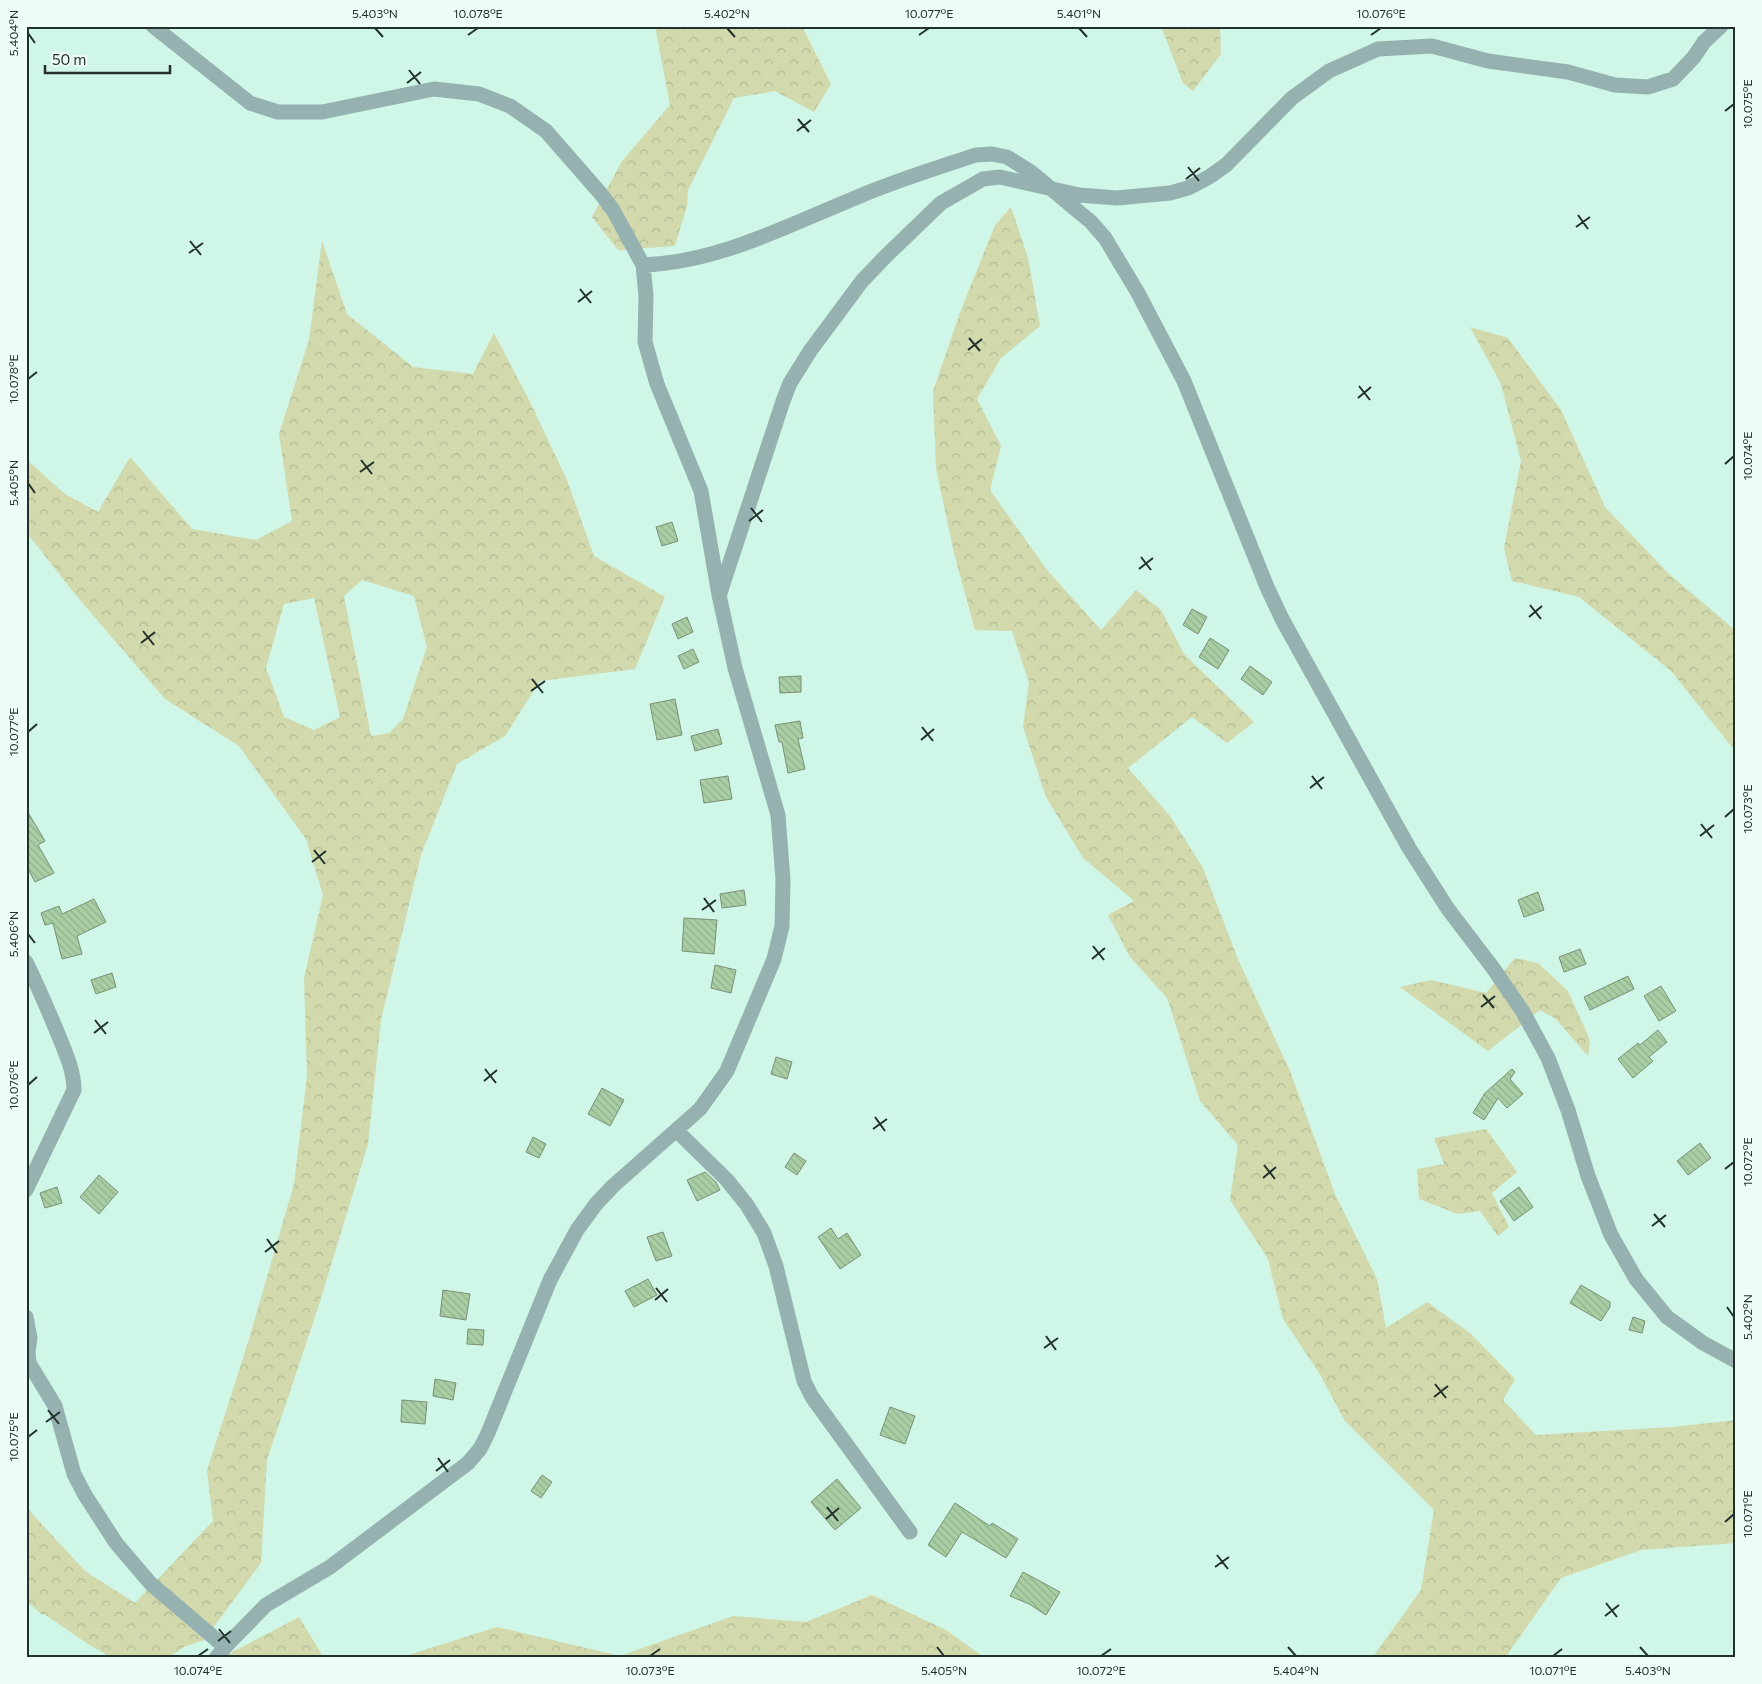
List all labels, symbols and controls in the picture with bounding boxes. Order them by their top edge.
text: 5.403°N [352,6,398,20]
text: 10.078°E [453,6,503,20]
text: 5.402°N [704,6,750,20]
text: 10.077°E [905,6,953,20]
text: 5.401°N [1057,6,1101,20]
text: 10.076°E [1356,6,1406,20]
text: 5.404°N [6,10,20,56]
scale bar [45,42,170,74]
text: 50 m [52,50,86,68]
text: 10.075°E [1740,79,1754,129]
text: 10.078°E [6,354,20,404]
text: 10.074°E [1740,432,1754,480]
text: 5.405°N [6,460,20,506]
text: 10.077°E [6,708,20,756]
text: 10.073°E [1740,784,1754,834]
text: 5.406°N [6,911,20,957]
text: 10.076°E [6,1060,20,1110]
text: 10.072°E [1740,1137,1754,1187]
text: 5.402°N [1740,1294,1754,1340]
text: 10.075°E [6,1412,20,1462]
text: 10.071°E [1740,1490,1754,1538]
text: 10.074°E [174,1663,222,1677]
text: 10.073°E [625,1663,675,1677]
text: 5.405°N [921,1663,967,1677]
text: 10.072°E [1076,1663,1126,1677]
text: 5.404°N [1273,1663,1319,1677]
text: 10.071°E [1529,1663,1577,1677]
text: 5.403°N [1625,1663,1671,1677]

